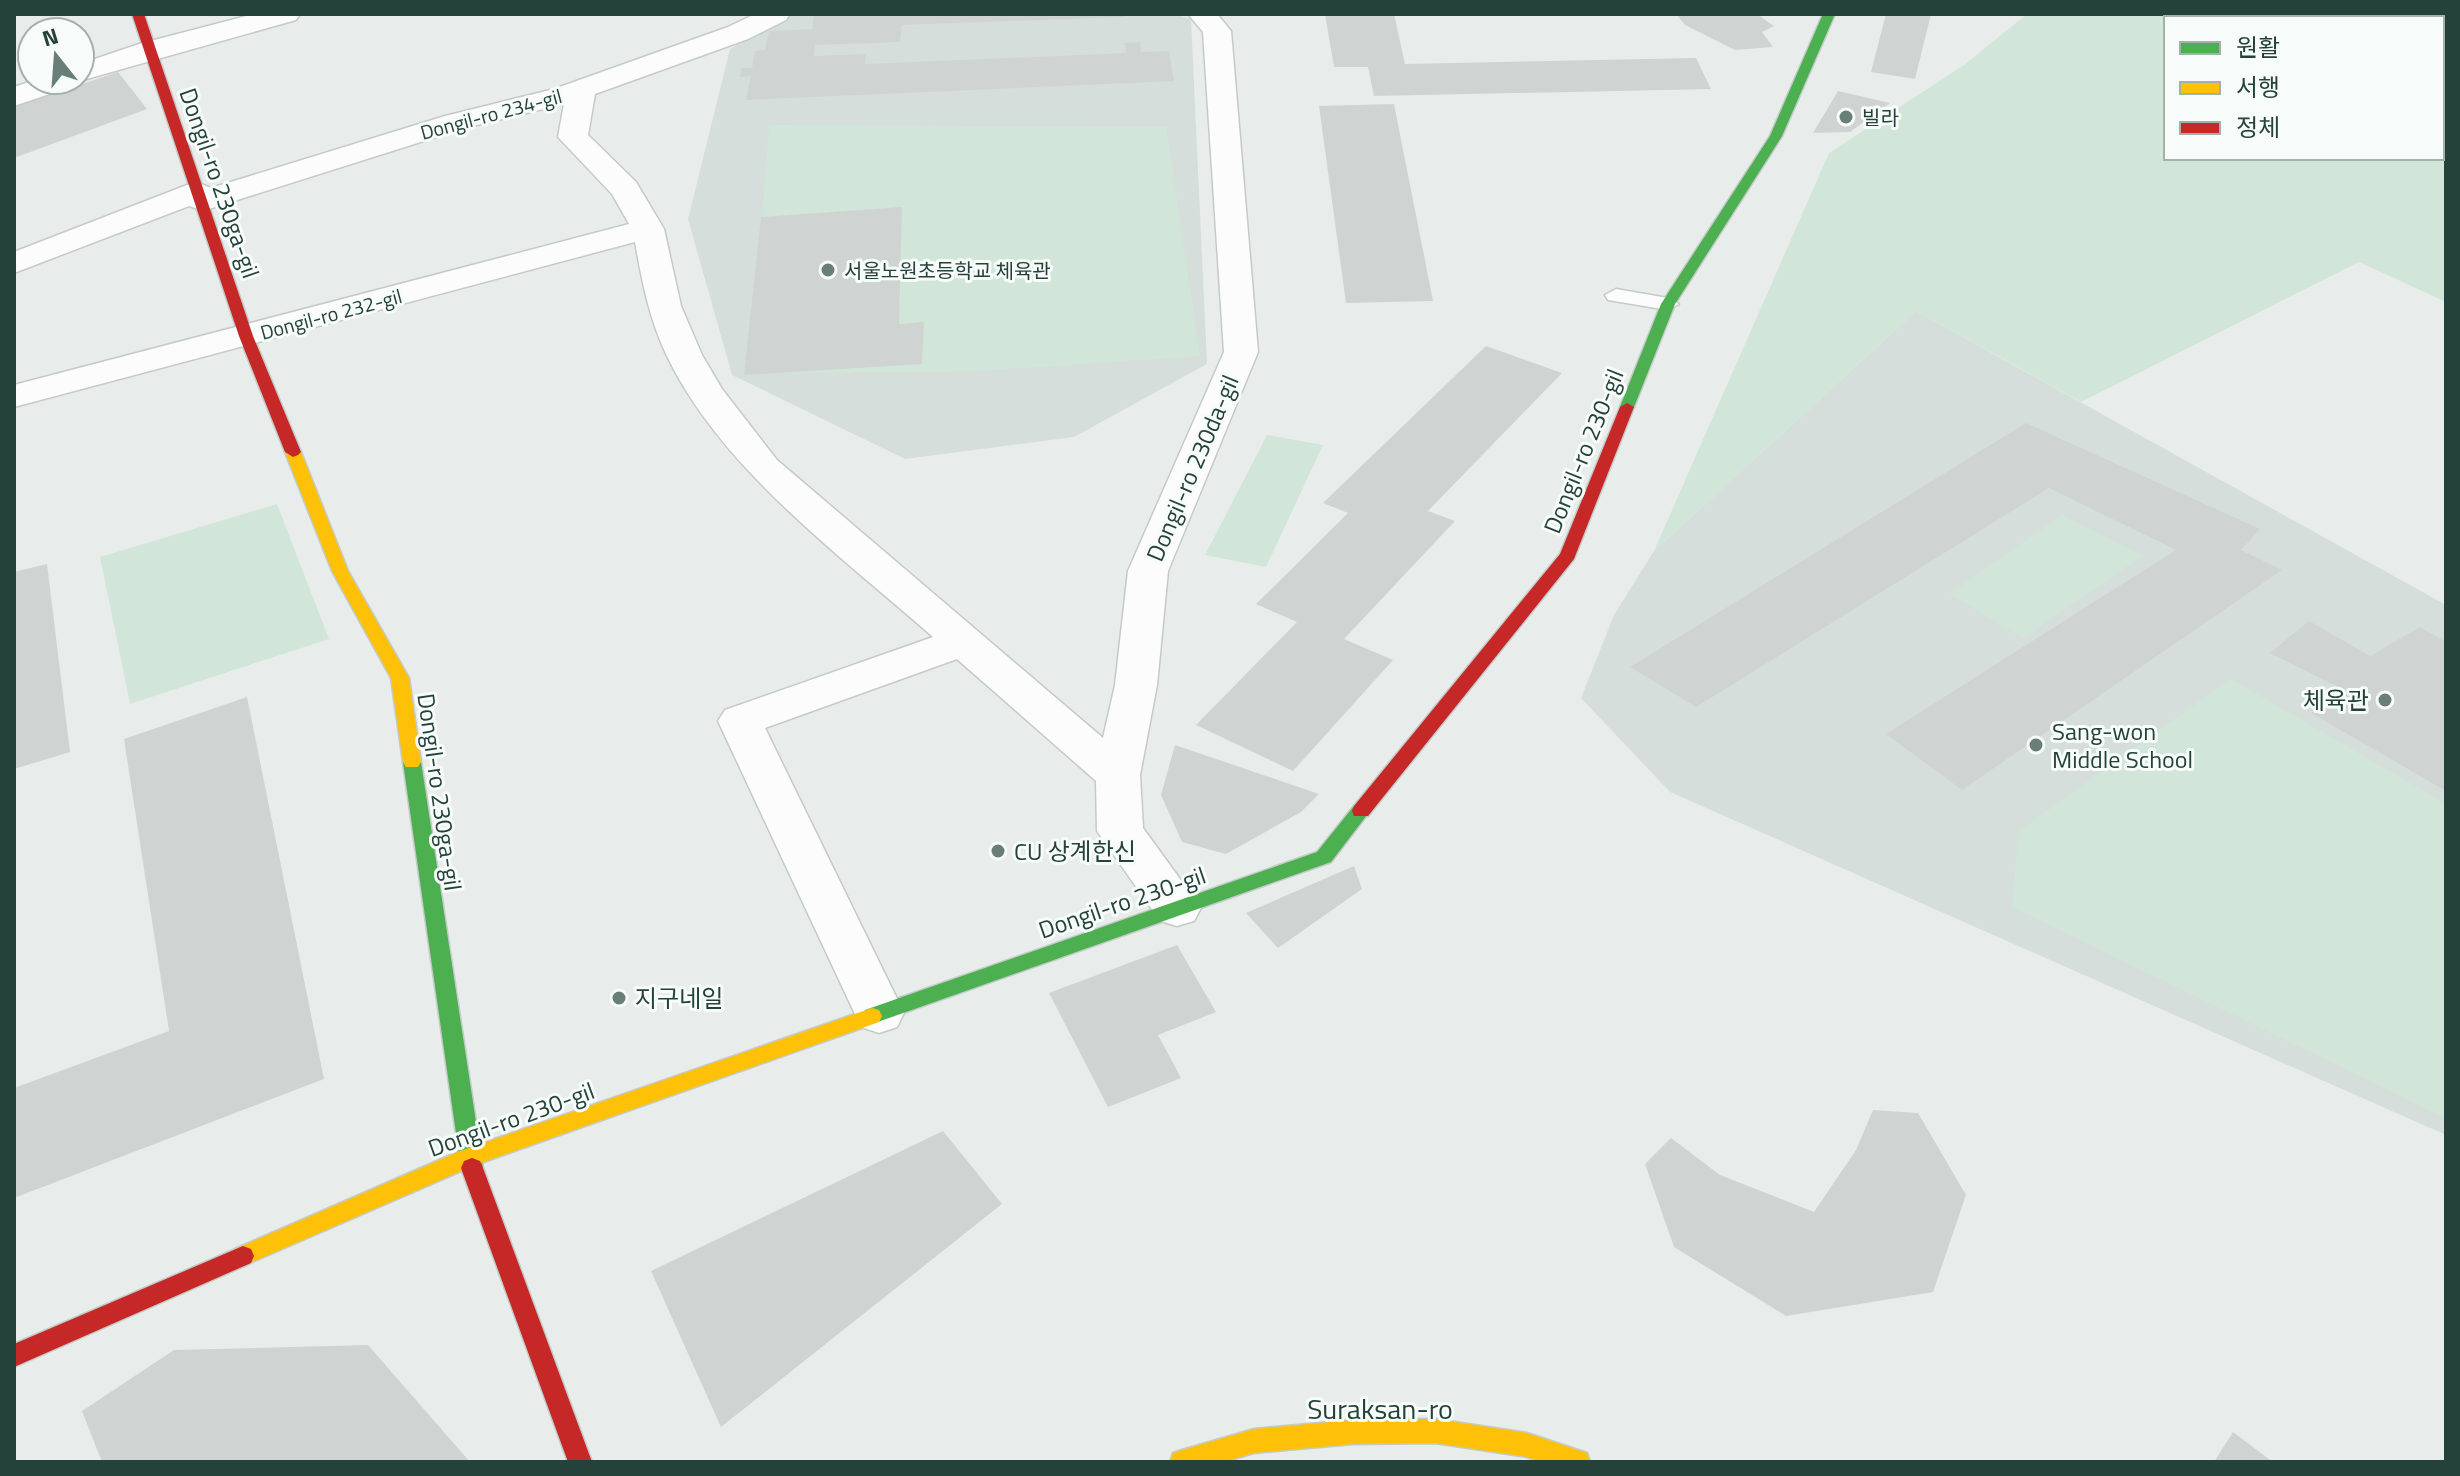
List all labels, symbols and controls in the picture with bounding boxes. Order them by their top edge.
north arrow [16,16,96,96]
legend [2164,16,2444,160]
text: N [38,18,62,55]
text: 원활 [2236,29,2280,65]
text: 서행 [2236,69,2280,105]
street label: Dongil-ro 234-gil [417,80,565,148]
street label: Dongil-ro 230ga-gil [171,83,269,283]
place label: 빌라 [1862,102,1899,133]
marker: 빌라 [1837,108,1855,126]
text: 정체 [2236,109,2280,145]
place label: 서울노원초등학교 체육관 [844,255,1051,286]
marker: 서울노원초등학교 체육관 [819,261,837,279]
street label: Dongil-ro 232-gil [257,280,405,348]
street label: Dongil-ro 230-gil [1534,363,1632,539]
street label: Dongil-ro 230da-gil [1136,369,1248,567]
place label: 체육관 [2303,682,2369,718]
street label: Dongil-ro 230ga-gil [408,691,472,893]
marker: 체육관 [2376,691,2394,709]
place label: Sang-won Middle School [2052,713,2193,777]
marker: Sang-won Middle School [2027,736,2045,754]
place label: CU 상계한신 [1014,833,1136,869]
marker: CU 상계한신 [989,842,1007,860]
street label: Dongil-ro 230-gil [1034,857,1210,947]
place label: 지구네일 [635,980,723,1016]
marker: 지구네일 [610,989,628,1007]
street label: Dongil-ro 230-gil [423,1072,599,1166]
street label: Suraksan-ro [1307,1387,1453,1430]

